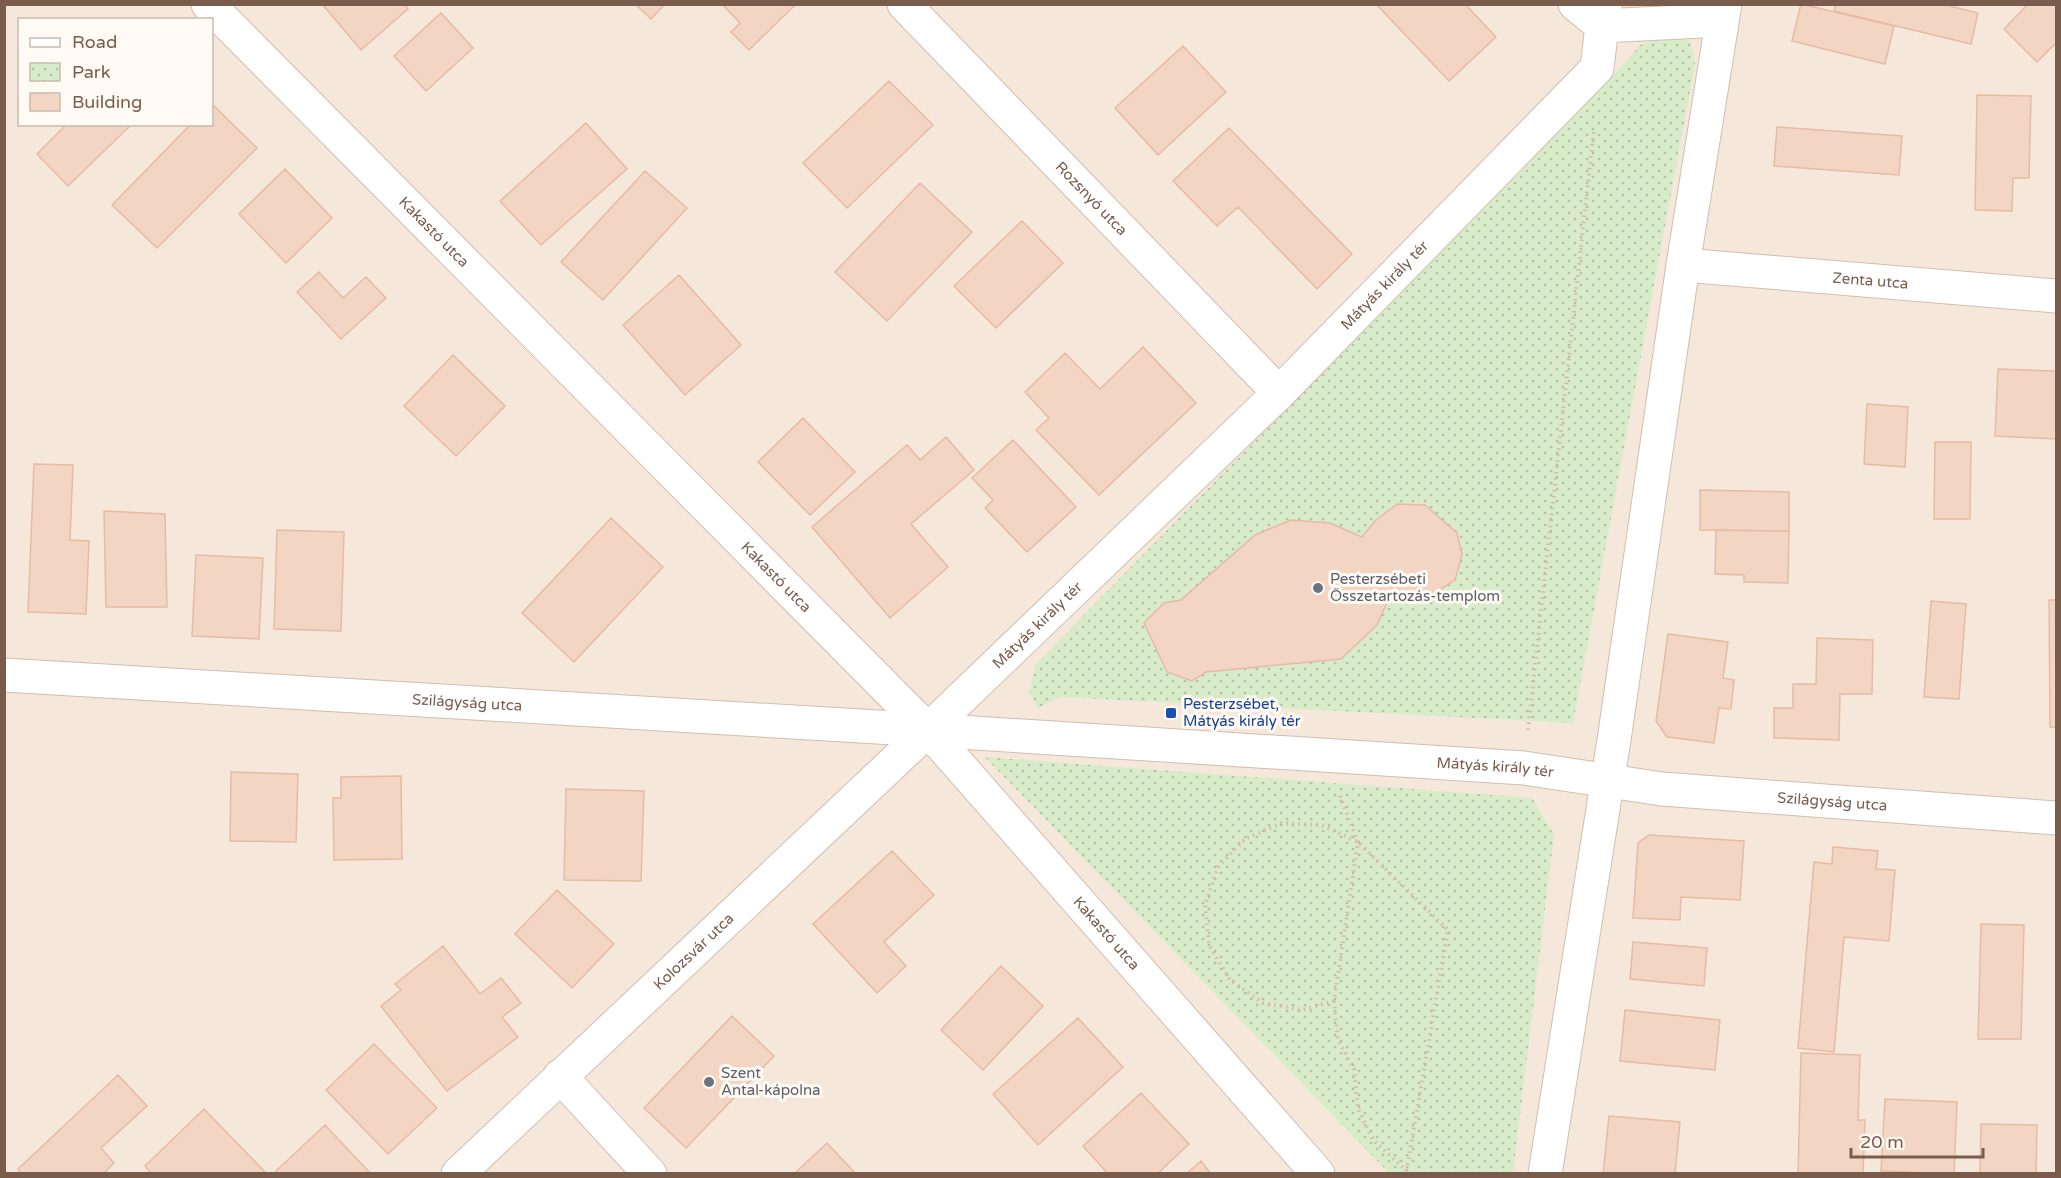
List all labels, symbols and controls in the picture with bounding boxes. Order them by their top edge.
legend [18,18,213,126]
text: Road [72,31,117,53]
text: Park [72,61,111,83]
text: Building [72,91,142,113]
street label: Rozsnyó utca [1052,158,1131,239]
street label: Kakastó utca [395,193,473,271]
street label: Mátyás király tér [1337,237,1432,334]
street label: Zenta utca [1832,268,1909,293]
street label: Kakastó utca [737,538,815,616]
place label: Pesterzsébeti Összetartozás-templom [1330,570,1500,605]
street label: Mátyás király tér [989,578,1086,672]
marker: Pesterzsébeti Összetartozás-templom [1311,581,1325,595]
street label: Szilágyság utca [412,690,523,715]
place label: Pesterzsébet, Mátyás király tér [1183,695,1301,730]
marker: Pesterzsébet, Mátyás király tér [1164,706,1178,720]
street label: Mátyás király tér [1436,753,1555,781]
street label: Szilágyság utca [1776,788,1888,815]
street label: Kakastó utca [1069,893,1144,974]
street label: Kolozsvár utca [650,909,737,994]
place label: Szent Antal-kápolna [721,1064,821,1099]
marker: Szent Antal-kápolna [702,1075,716,1089]
scale bar [1851,1121,1983,1159]
text: 20 m [1860,1131,1904,1153]

